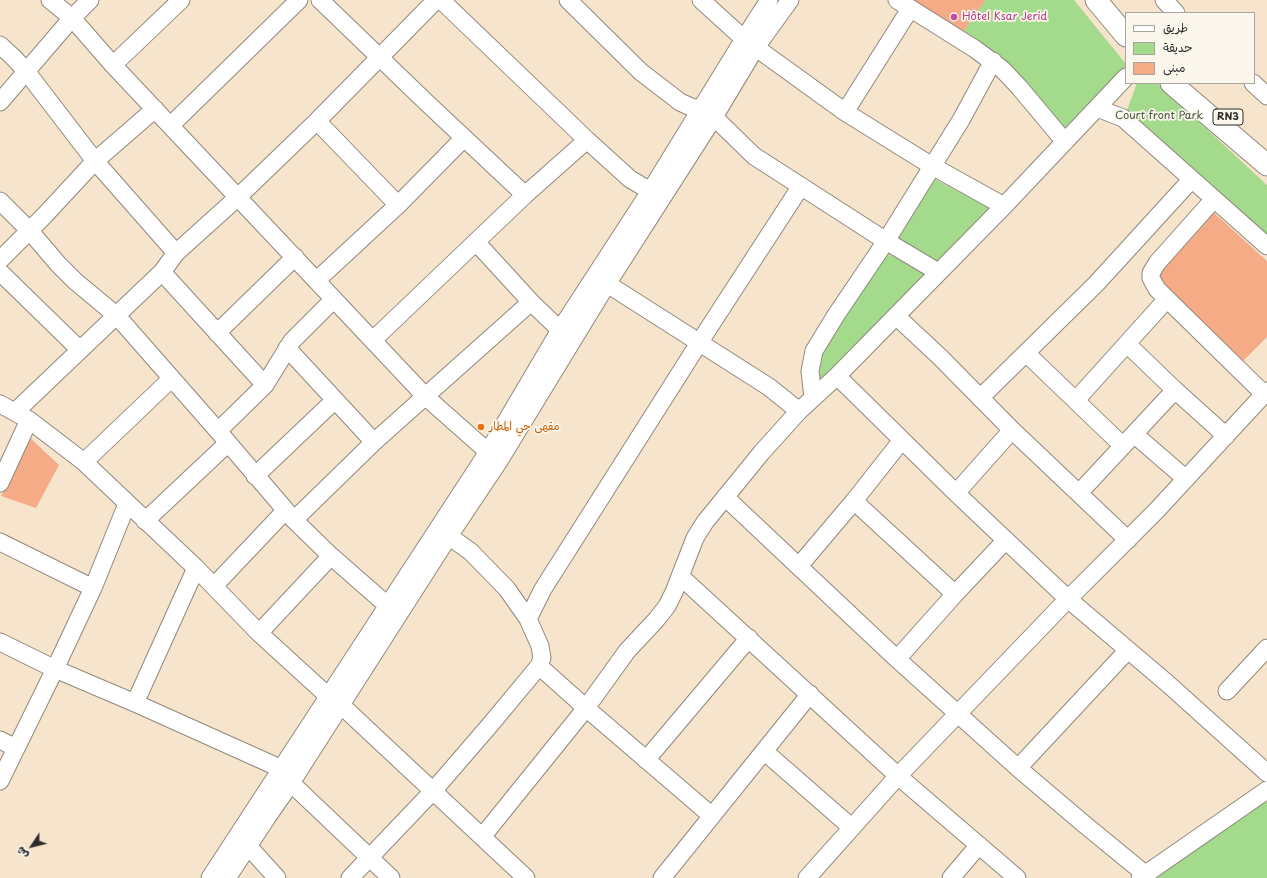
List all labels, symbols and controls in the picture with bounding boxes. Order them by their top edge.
place label: Hôtel Ksar Jerid [962,10,1047,24]
marker: Hôtel Ksar Jerid [949,12,959,22]
legend [1125,12,1255,84]
text: طريق [1163,18,1188,36]
text: حديقة [1163,38,1192,56]
text: مبنى [1163,58,1186,76]
park label: Court front Park [1115,109,1203,123]
road number: RN3 [1213,109,1243,125]
place label: مقهى حي المطار [489,420,560,434]
marker: مقهى حي المطار [476,422,486,432]
north arrow [12,826,52,866]
text: ش [11,843,32,863]

